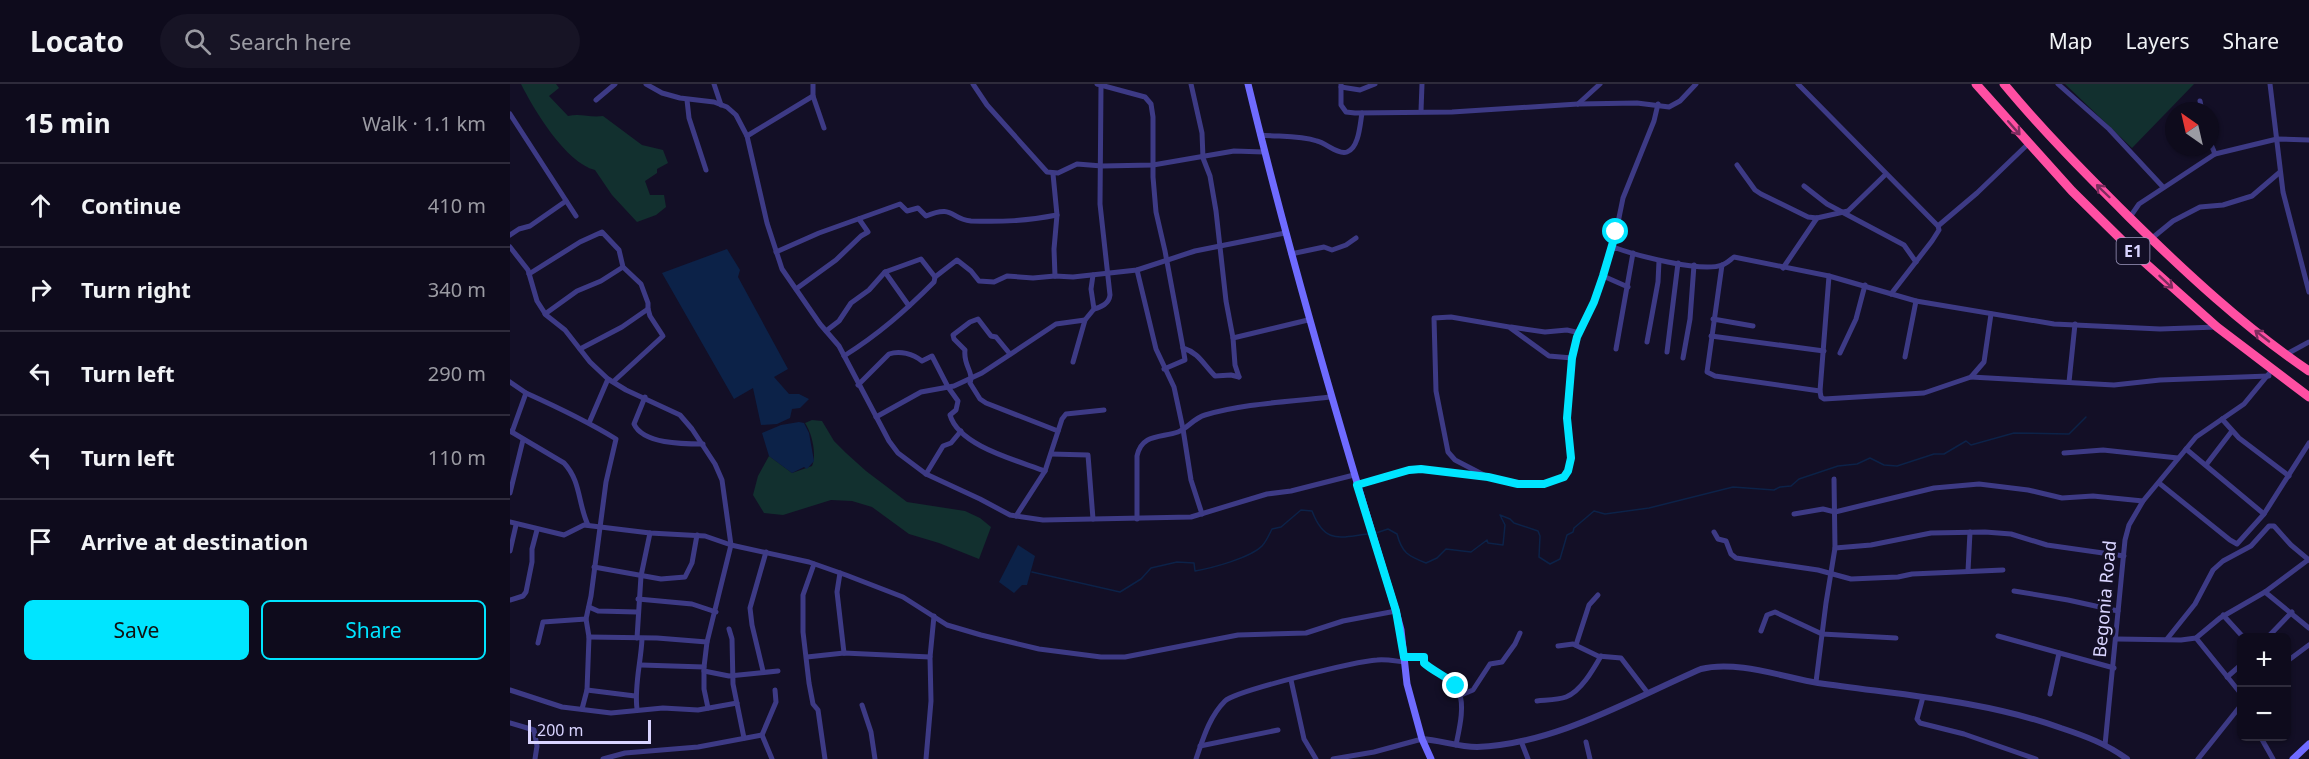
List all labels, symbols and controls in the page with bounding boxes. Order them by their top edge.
search box [160,14,580,68]
text: Locato [30,22,124,60]
icon: search [181,25,214,58]
text: Search here [229,26,351,56]
text: Map [2049,27,2093,55]
text: Layers [2126,27,2190,55]
text: Share [2223,27,2279,55]
north arrow [2165,102,2219,156]
text: 15 min [24,105,111,141]
text: Walk · 1.1 km [362,110,486,137]
one-way arrow [2007,120,2021,135]
one-way arrow [2095,183,2110,198]
icon: ahead [24,189,57,222]
text: Continue [81,190,181,220]
text: 410 m [428,192,486,219]
route start [1602,218,1628,244]
road number: E1 [2116,238,2150,264]
icon: right [24,273,57,306]
text: Turn right [81,274,191,304]
one-way arrow [2158,275,2173,289]
text: 340 m [428,276,486,303]
one-way arrow [2254,330,2270,343]
icon: left [24,357,57,390]
text: Turn left [81,358,175,388]
text: 290 m [428,360,486,387]
icon: left [24,441,57,474]
text: Turn left [81,442,175,472]
text: 110 m [428,444,486,471]
icon: arrive [24,525,57,558]
text: Arrive at destination [81,526,308,556]
street label: Begonia Road [2087,539,2121,659]
button: Save [24,600,249,660]
button: Share [261,600,486,660]
map controls [2237,633,2291,741]
button: + [2237,633,2291,687]
route end [1442,672,1468,698]
button: − [2237,687,2291,741]
scale bar [528,717,651,744]
text: 200 m [537,719,584,741]

